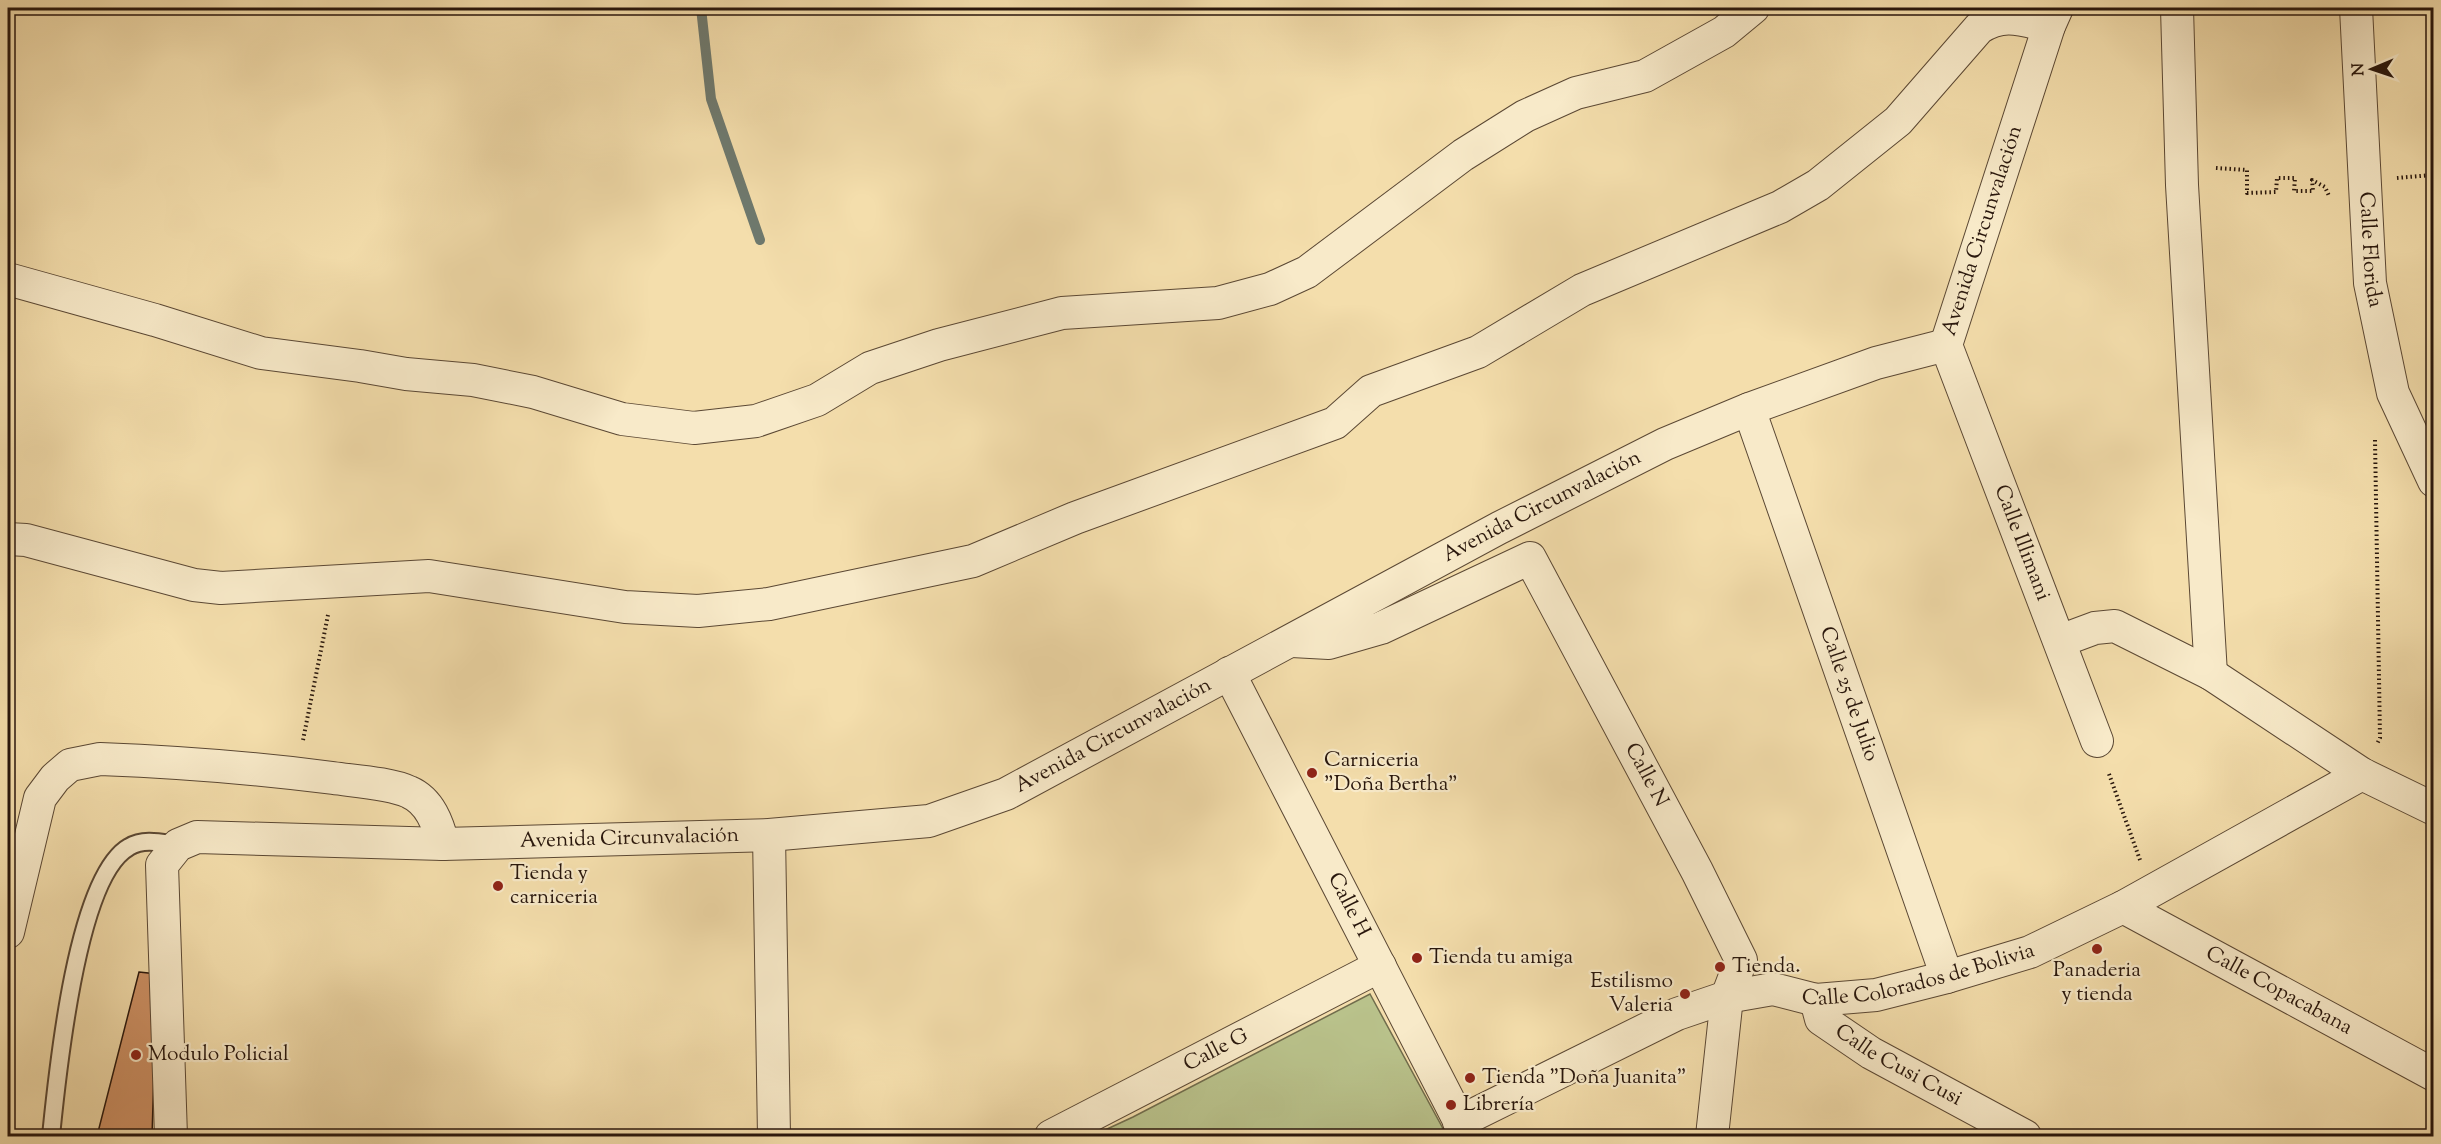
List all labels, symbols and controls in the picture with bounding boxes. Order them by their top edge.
north arrow [2342,39,2402,99]
text: N [2348,62,2371,76]
street label: Avenida Circunvalación [1935,122,2031,340]
street label: Calle Florida [2350,191,2390,311]
street label: Avenida Circunvalación [1438,443,1646,571]
street label: Calle Illimani [1986,481,2057,606]
street label: Calle 25 de Julio [1811,623,1886,766]
street label: Avenida Circunvalación [1010,671,1217,801]
street label: Calle N [1616,738,1675,813]
place label: Carniceria "Doña Bertha" [1324,746,1458,800]
marker: Carniceria "Doña Bertha" [1305,766,1319,780]
street label: Avenida Circunvalación [519,821,740,857]
place label: Tienda y carniceria [510,859,598,913]
street label: Calle H [1319,868,1378,943]
marker: Tienda y carniceria [491,879,505,893]
street label: Calle Colorados de Bolivia [1798,936,2039,1015]
street label: Calle Copacabana [2200,939,2358,1043]
marker: Panaderia y tienda [2090,942,2104,956]
place label: Tienda tu amiga [1429,943,1574,973]
marker: Tienda tu amiga [1410,951,1424,965]
place label: Tienda. [1732,952,1800,982]
place label: Panaderia y tienda [2053,956,2141,1010]
marker: Tienda. [1713,960,1727,974]
place label: Estilismo Valeria [1590,967,1673,1021]
marker: Estilismo Valeria [1678,987,1692,1001]
street label: Calle Cusi Cusi [1828,1017,1967,1114]
street label: Calle G [1179,1021,1254,1080]
place label: Modulo Policial [148,1040,289,1070]
marker: Modulo Policial [129,1048,143,1062]
place label: Tienda "Doña Juanita" [1482,1063,1686,1093]
marker: Tienda "Doña Juanita" [1463,1071,1477,1085]
place label: Librería [1463,1090,1534,1120]
marker: Librería [1444,1098,1458,1112]

